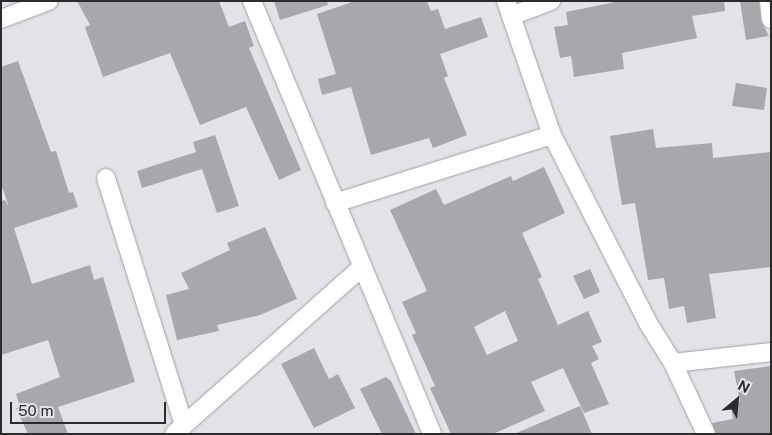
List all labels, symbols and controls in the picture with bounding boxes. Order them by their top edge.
north arrow [712,375,762,425]
text: N [735,377,753,396]
scale bar [12,392,169,424]
text: 50 m [18,402,53,419]

